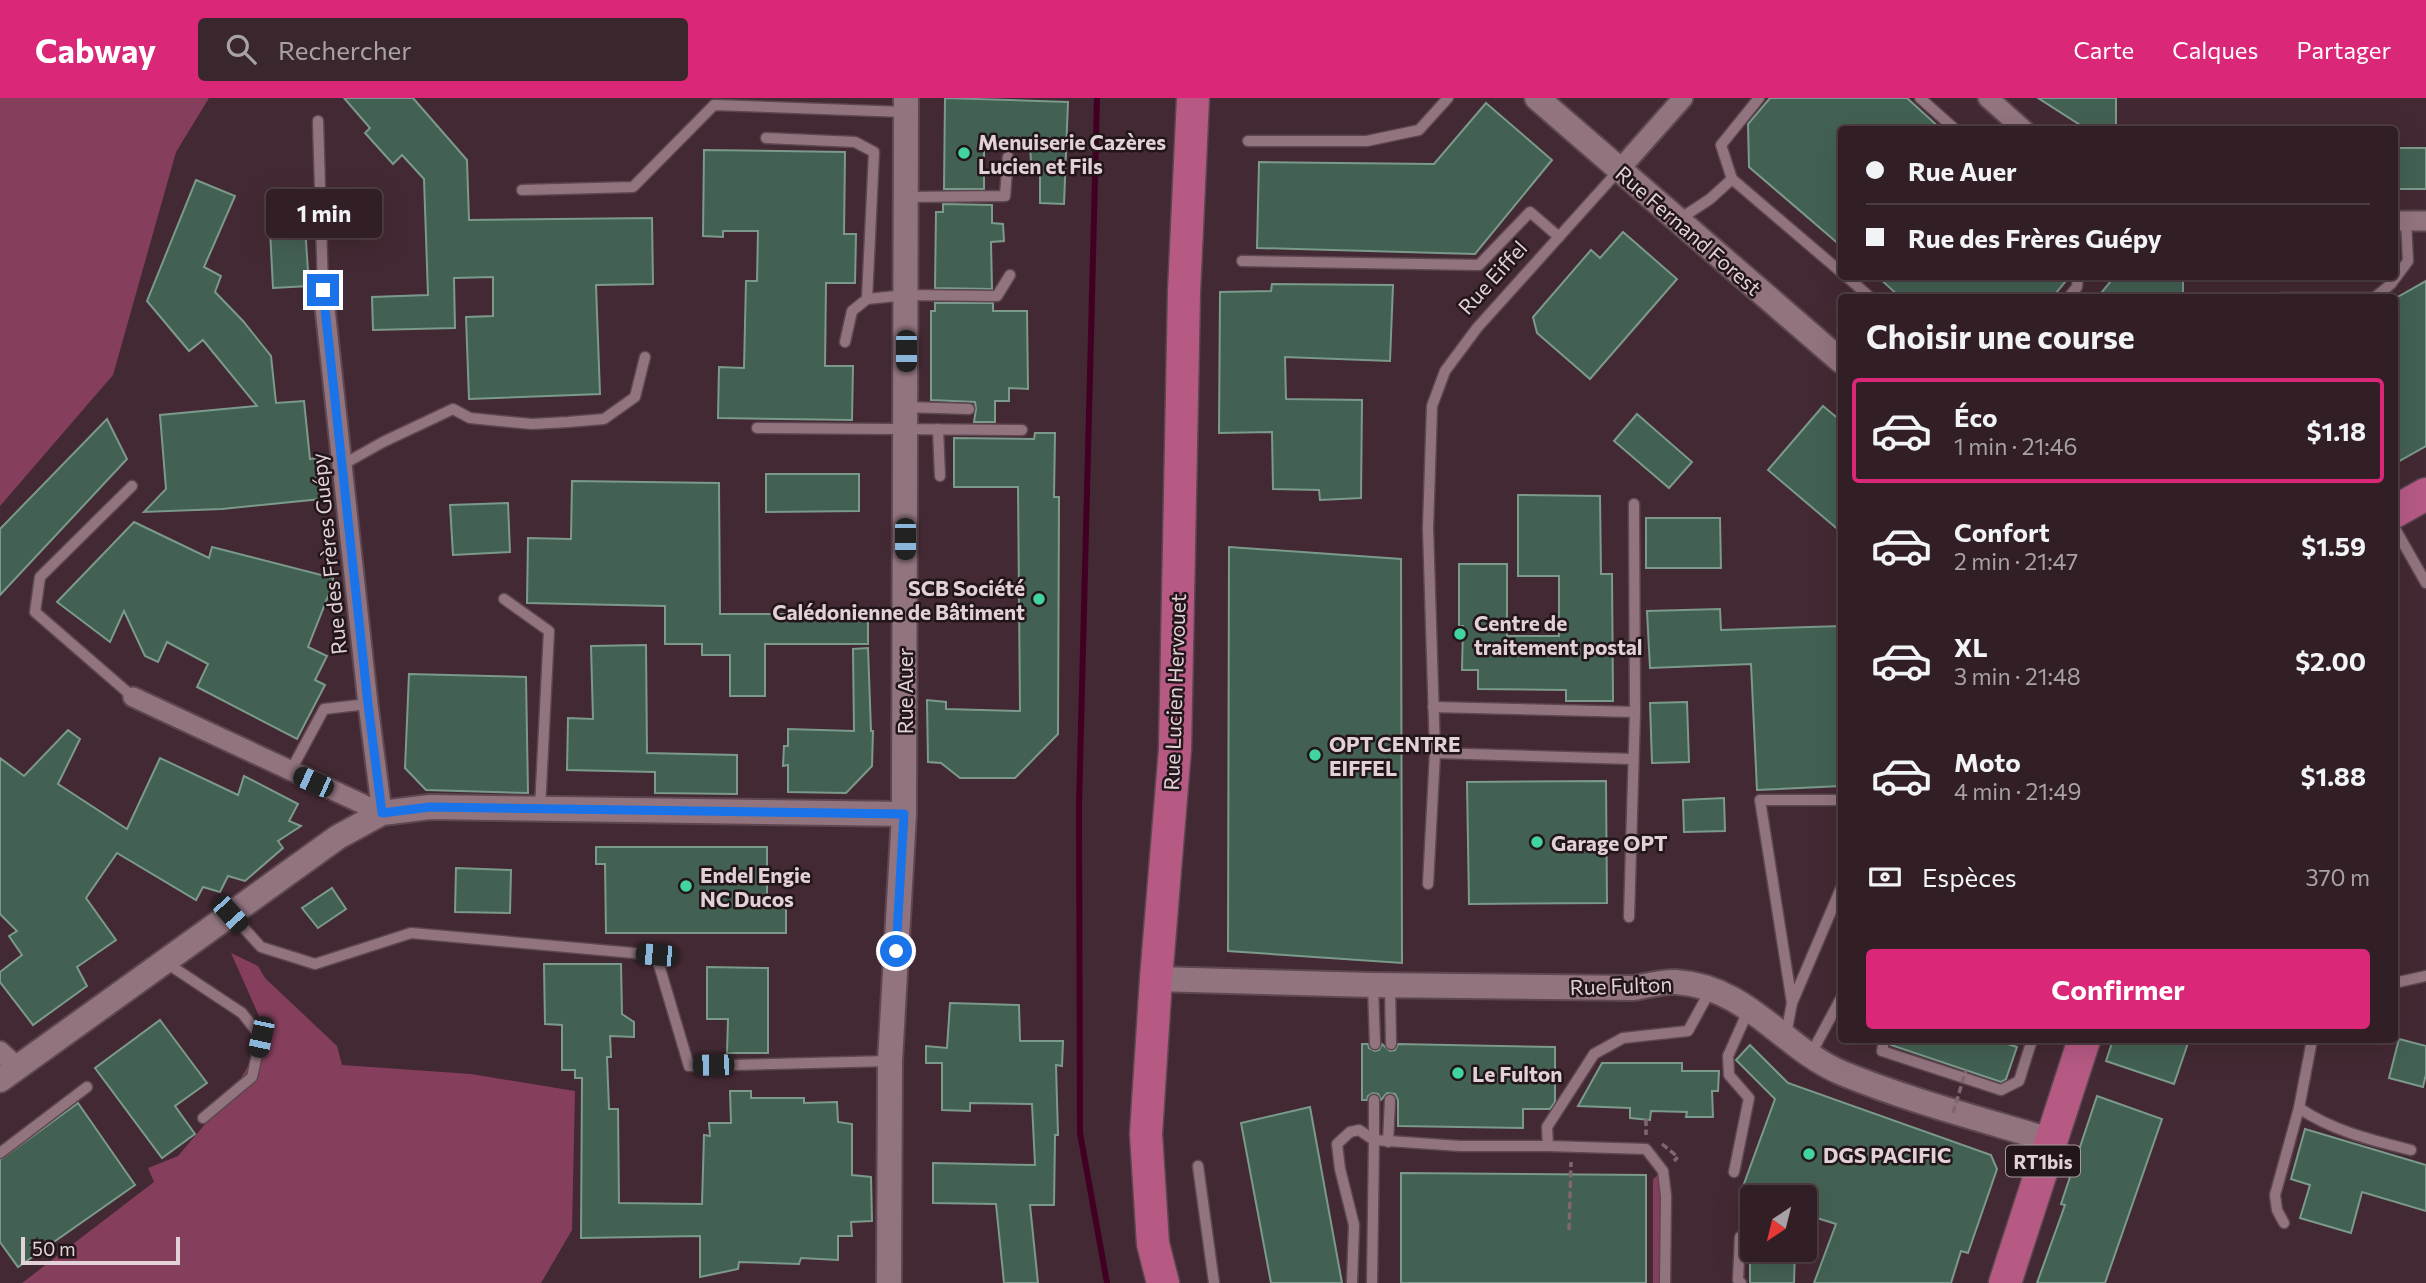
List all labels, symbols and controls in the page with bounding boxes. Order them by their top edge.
search box [198,18,688,81]
text: Cabway [35,29,156,70]
icon: search [222,30,260,68]
text: Rechercher [278,34,412,65]
text: Carte [2073,35,2134,64]
text: Calques [2172,35,2258,64]
text: Partager [2296,35,2391,64]
place label: Menuiserie Cazères Lucien et Fils [978,129,1166,178]
marker: Menuiserie Cazères Lucien et Fils [956,145,972,161]
text: Rue Auer [1908,155,2017,186]
street label: Rue Fernand Forest [1611,160,1767,300]
callout: 1 min [265,188,381,238]
text: 1 min [297,199,351,227]
text: Rue des Frères Guépy [1908,222,2162,253]
street label: Rue Eiffel [1452,235,1532,319]
route end [307,274,339,306]
text: Choisir une course [1866,316,2135,356]
car [896,330,917,372]
icon: car [1870,399,1933,462]
text: Éco [1954,401,1998,432]
text: $1.18 [2306,415,2366,446]
text: 1 min · 21:46 [1954,432,2077,460]
street label: Rue des Frères Guépy [305,452,351,656]
icon: car [1870,514,1933,577]
text: Confort [1954,516,2050,547]
car [895,518,916,560]
text: $1.59 [2301,530,2366,561]
text: 2 min · 21:47 [1954,547,2078,575]
place label: SCB Société Calédonienne de Bâtiment [772,575,1025,624]
marker: SCB Société Calédonienne de Bâtiment [1031,591,1047,607]
street label: Rue Lucien Hervouet [1158,593,1190,791]
place label: Centre de traitement postal [1474,610,1643,659]
marker: Centre de traitement postal [1452,626,1468,642]
icon: car [1870,629,1933,692]
text: XL [1954,631,1988,662]
text: $2.00 [2295,645,2366,676]
street label: Rue Auer [892,648,917,734]
text: 3 min · 21:48 [1954,662,2081,690]
place label: OPT CENTRE EIFFEL [1329,731,1461,780]
icon: car [1870,744,1933,807]
text: Moto [1954,746,2021,777]
marker: OPT CENTRE EIFFEL [1307,747,1323,763]
text: $1.88 [2301,760,2366,791]
car [290,764,337,800]
text: 4 min · 21:49 [1954,777,2081,805]
place label: Garage OPT [1551,830,1668,855]
marker: Garage OPT [1529,834,1545,850]
icon: cash [1866,858,1904,896]
text: Espèces [1922,861,2017,892]
place label: Endel Engie NC Ducos [700,862,811,911]
text: 370 m [2305,863,2370,891]
marker: Endel Engie NC Ducos [678,878,694,894]
car [209,891,252,937]
route start [880,935,912,967]
car [635,943,678,967]
button: Confirmer [1866,949,2370,1029]
street label: Rue Fulton [1569,971,1673,999]
car [247,1014,276,1060]
car [692,1054,735,1076]
place label: Le Fulton [1472,1061,1562,1086]
marker: Le Fulton [1450,1065,1466,1081]
place label: DGS PACIFIC [1823,1142,1951,1167]
marker: DGS PACIFIC [1801,1146,1817,1162]
road number: RT1bis [2006,1146,2080,1176]
north arrow [1740,1185,1816,1262]
map controls [1740,1185,1817,1262]
scale bar [21,1234,180,1266]
text: 50 m [32,1237,76,1260]

